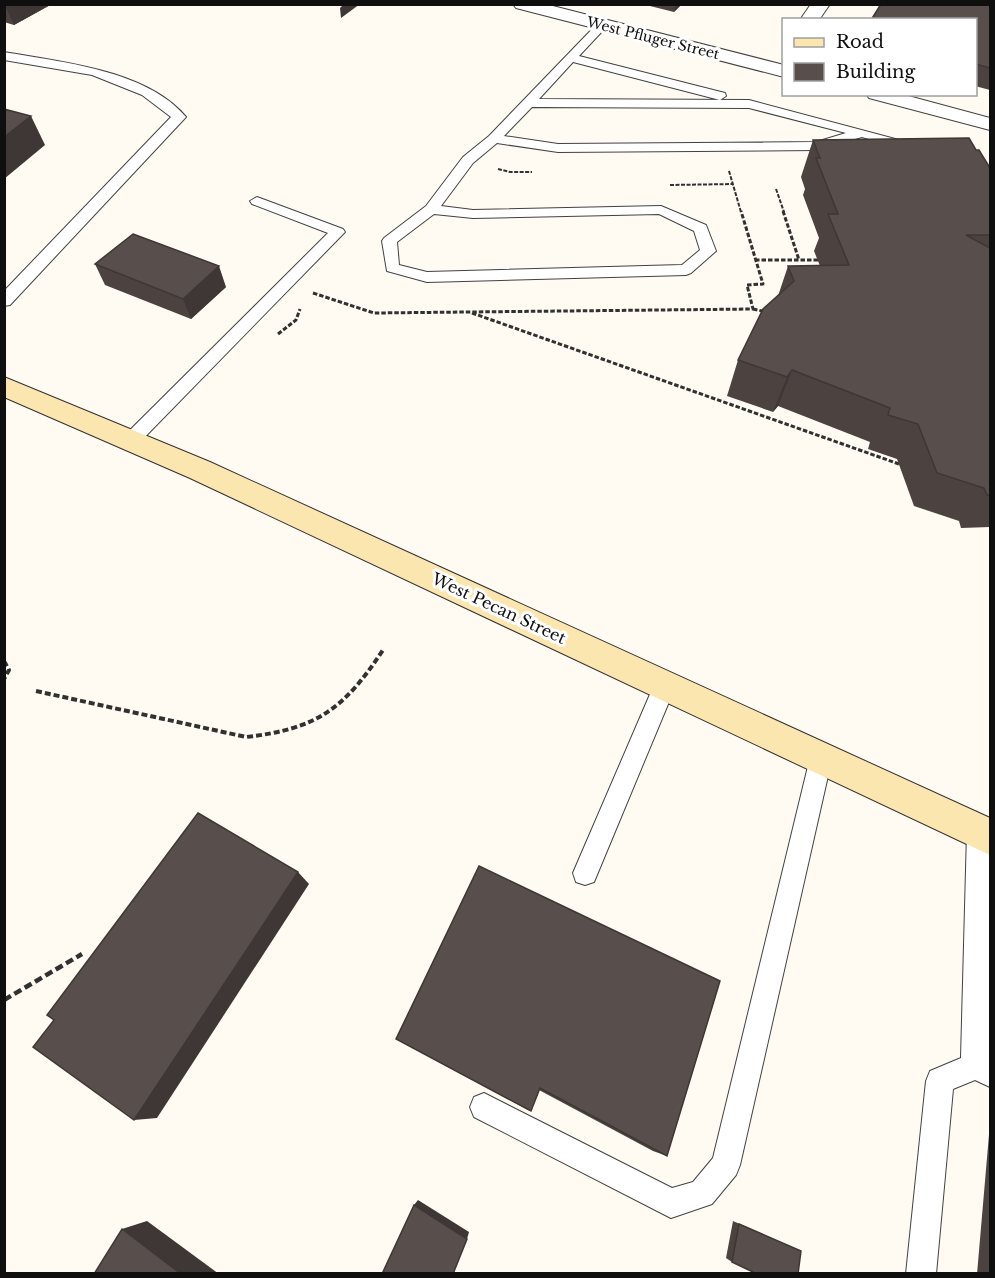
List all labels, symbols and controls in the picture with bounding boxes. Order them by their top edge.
street label: West Pfluger Street [584,13,722,63]
legend [782,18,977,96]
text: Road [836,31,884,53]
text: Building [836,61,915,83]
street label: West Pecan Street [428,568,569,648]

